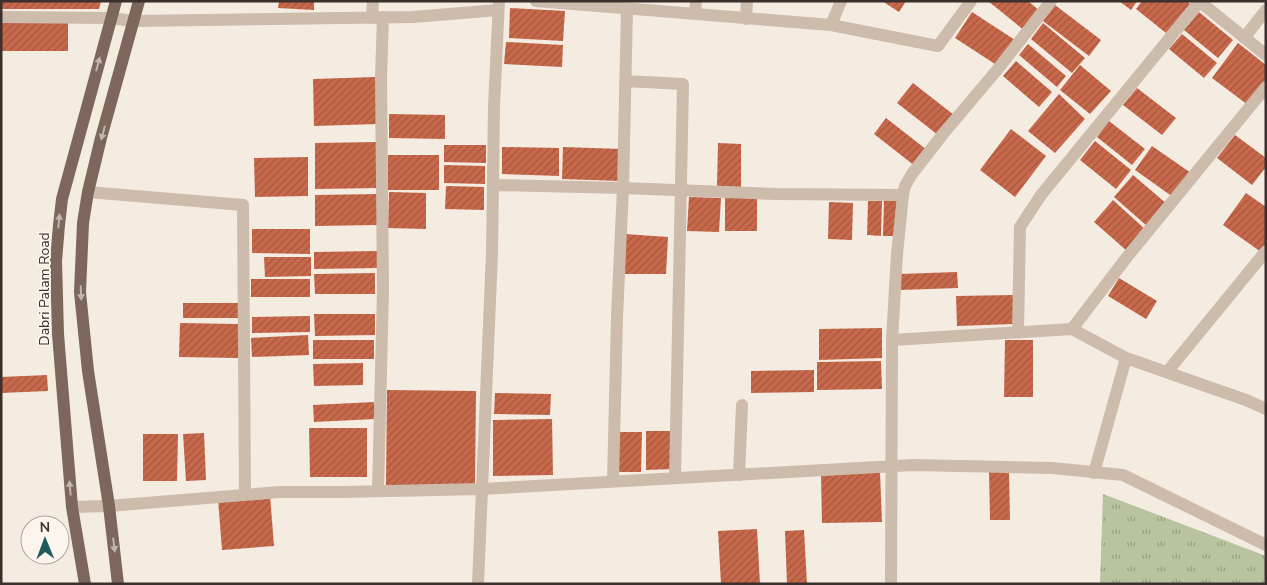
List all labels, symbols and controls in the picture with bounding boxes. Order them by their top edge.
one-way arrow [94,56,102,71]
one-way arrow [98,125,106,140]
one-way arrow [55,213,63,229]
street label: Dabri Palam Road [35,232,54,346]
one-way arrow [77,285,85,301]
one-way arrow [66,480,74,496]
north arrow [20,515,70,565]
text: N [39,518,50,537]
one-way arrow [110,537,118,553]

